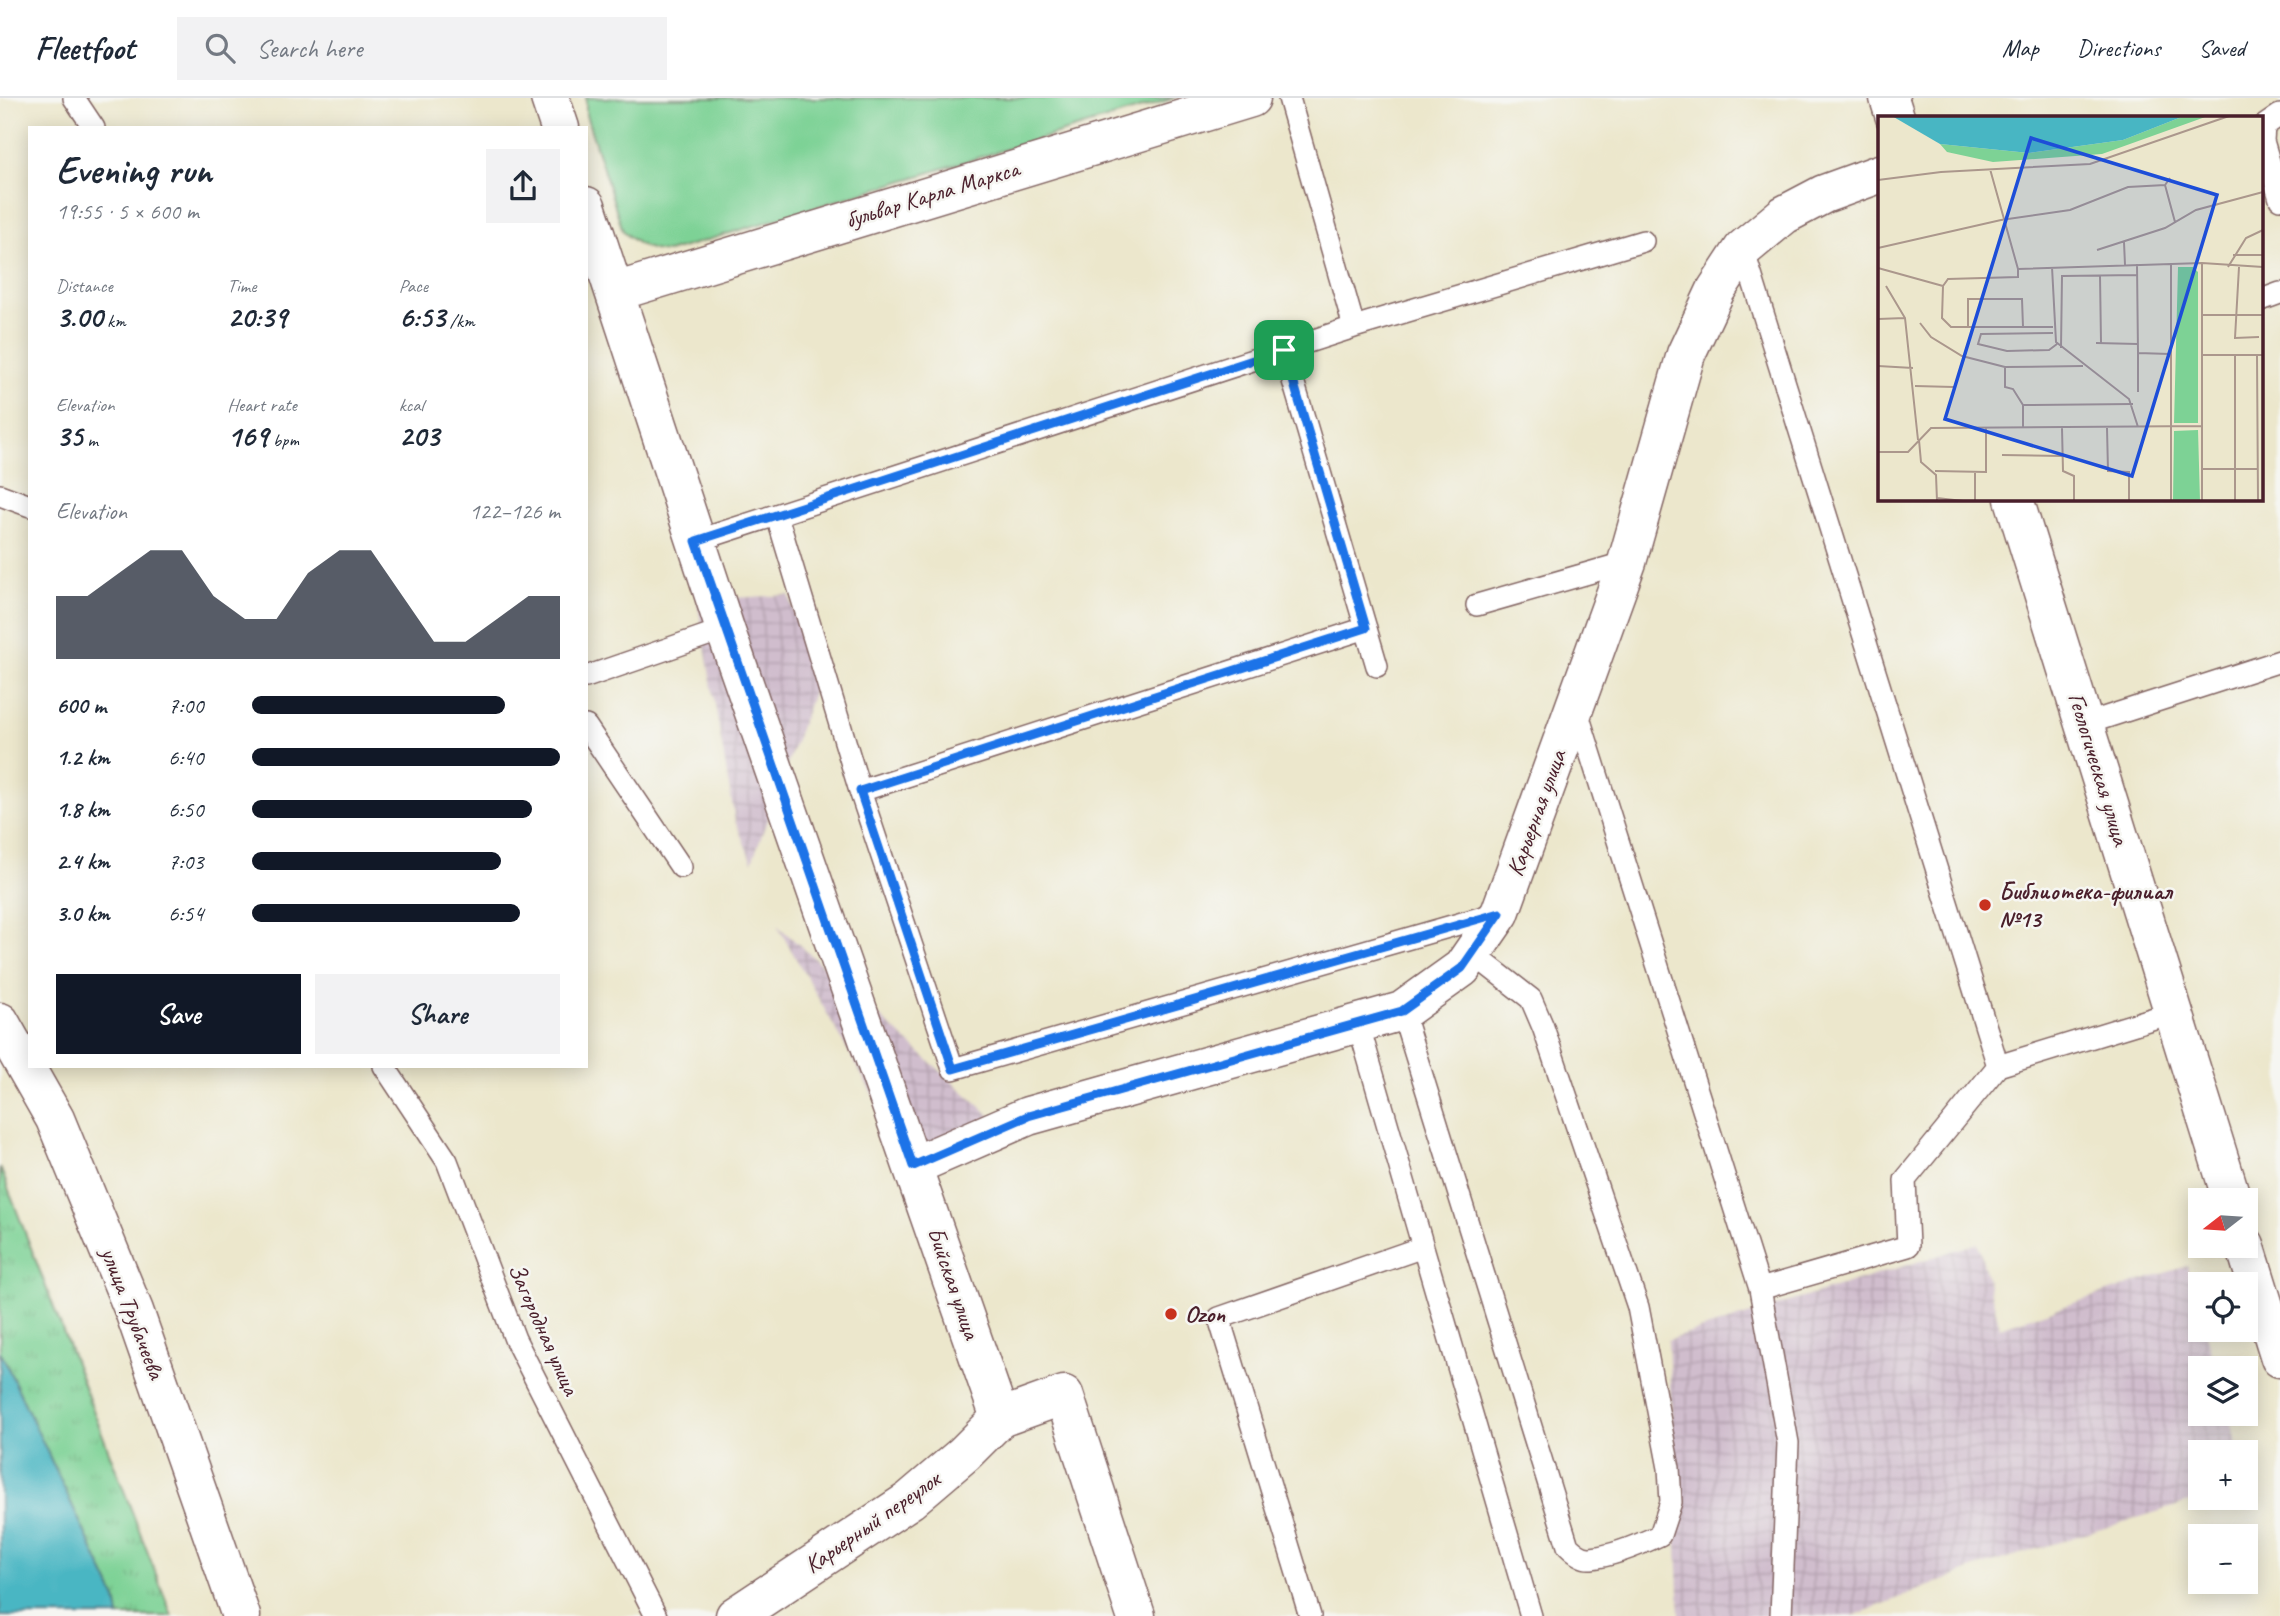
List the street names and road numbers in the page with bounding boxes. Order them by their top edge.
street label: бульвар Карла Маркса [842,153,1024,235]
street label: Геологическая улица [2062,689,2137,850]
street label: Карьерная улица [1499,744,1573,880]
street label: Бийская улица [921,1223,988,1344]
street label: улица Трубачеева [93,1241,172,1384]
street label: Загородная улица [502,1258,587,1401]
street label: Карьерный переулок [798,1463,947,1580]

